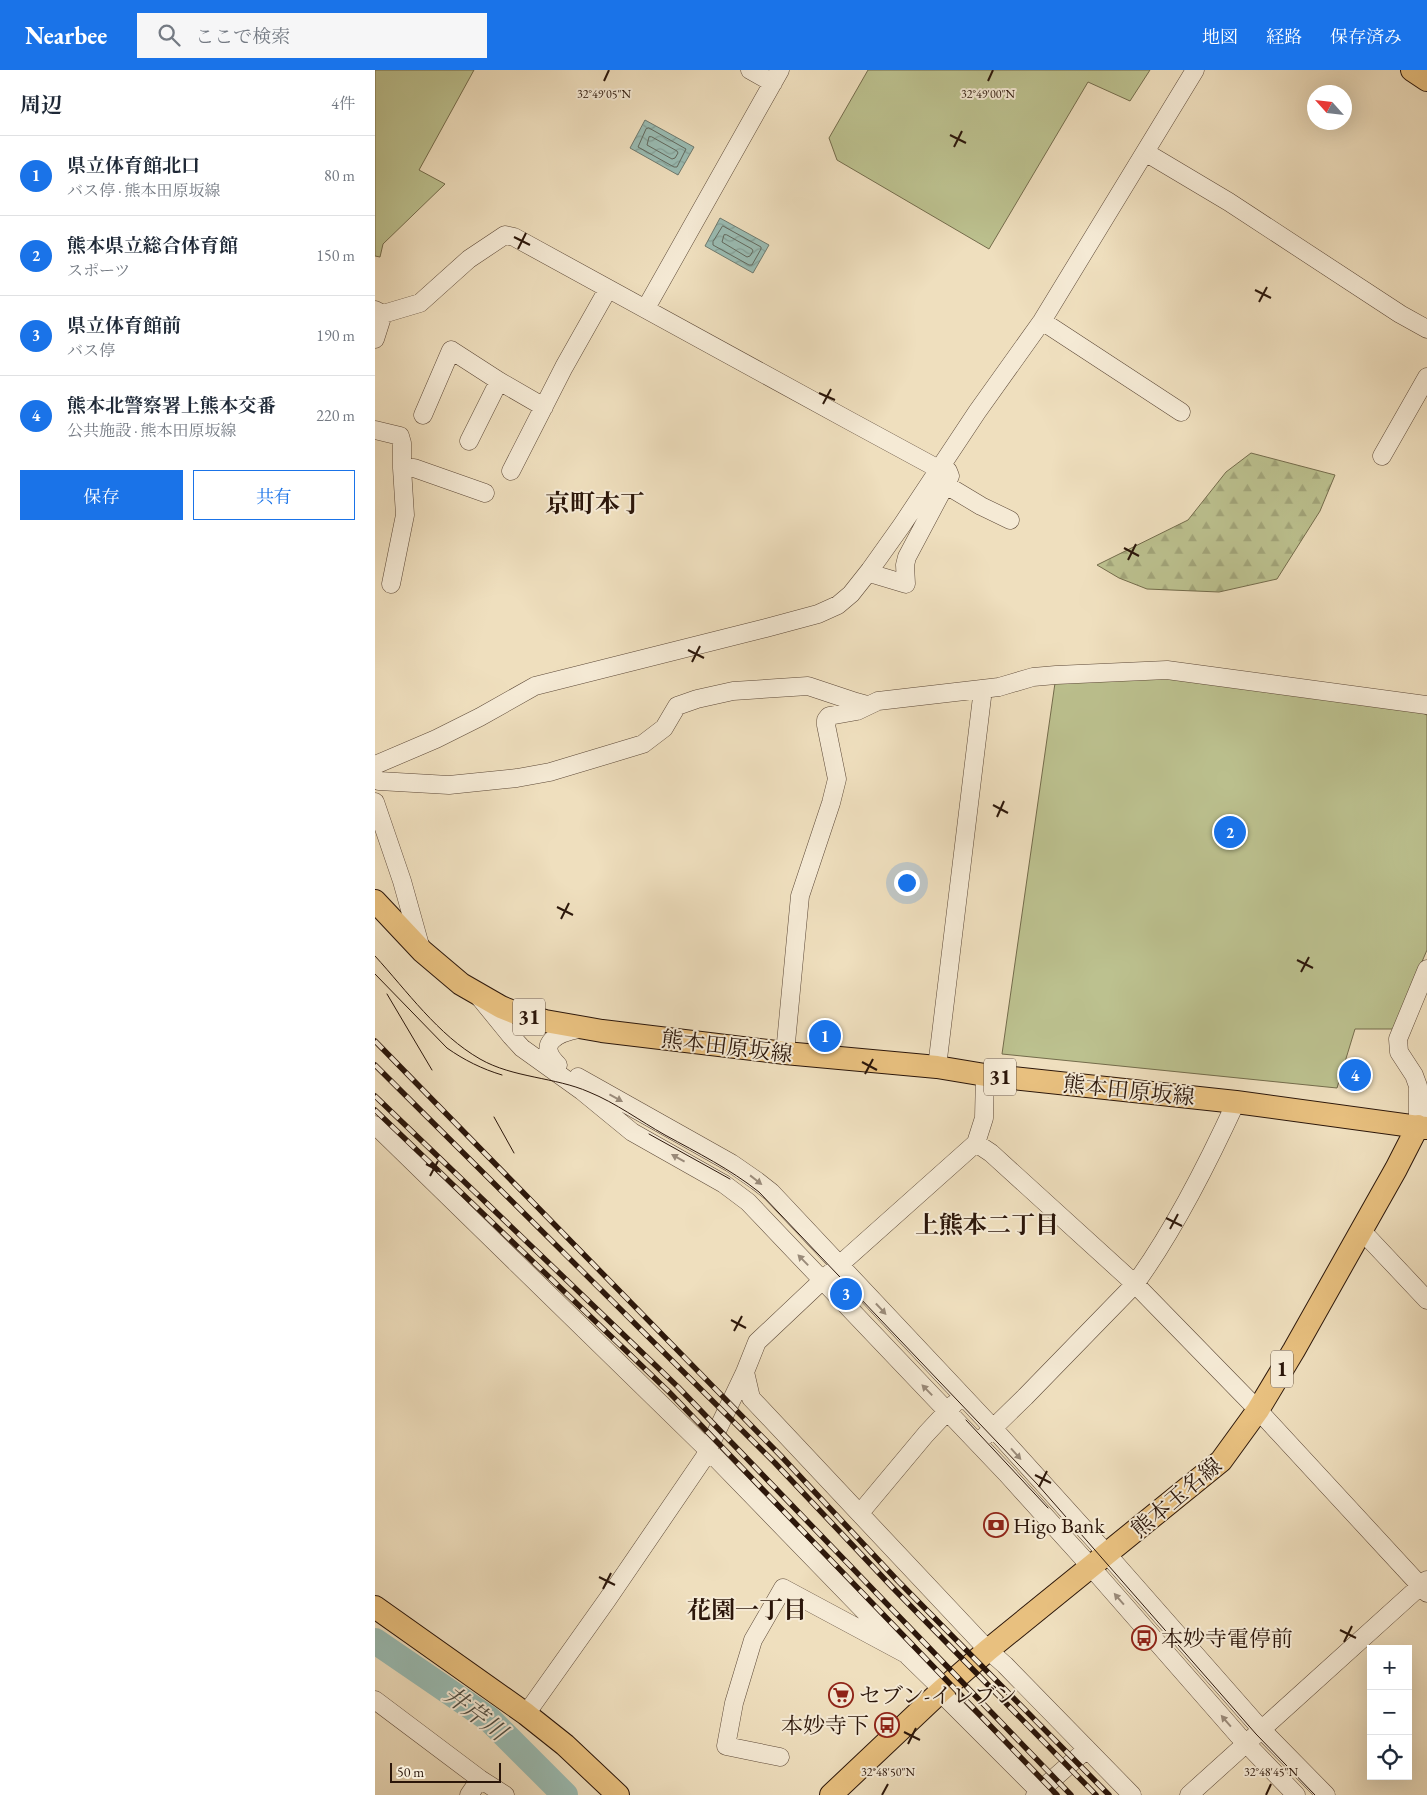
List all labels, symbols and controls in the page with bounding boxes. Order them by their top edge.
search box [137,13,487,58]
text: Nearbee [25,20,107,51]
icon: search [155,21,183,49]
text: ここで検索 [195,24,290,49]
text: 地図 [1202,25,1238,48]
text: 経路 [1266,25,1302,48]
text: 保存済み [1330,25,1402,48]
north arrow [1307,85,1352,130]
text: 32°49'05"N [577,86,631,102]
text: 32°49'00"N [961,86,1015,102]
text: 周辺 [20,91,62,118]
text: 4件 [331,93,355,114]
text: 県立体育館北口 [67,153,200,178]
text: 1 [32,165,40,186]
text: 80 m [324,165,355,186]
text: バス停 · 熊本田原坂線 [67,180,221,201]
text: 熊本県立総合体育館 [67,233,238,258]
text: 2 [32,245,40,266]
text: 150 m [316,245,355,266]
text: スポーツ [67,260,130,281]
text: 県立体育館前 [67,313,181,338]
text: 3 [32,325,40,346]
text: 190 m [316,325,355,346]
text: バス停 [67,340,115,361]
text: 熊本北警察署上熊本交番 [67,393,276,418]
text: 4 [32,405,40,426]
text: 220 m [316,405,355,426]
text: 公共施設 · 熊本田原坂線 [67,420,237,441]
button: 保存 [20,470,183,520]
button: 共有 [193,470,355,520]
district label: 京町本丁 [545,487,645,519]
pin: 2 [1214,813,1246,851]
your location [894,870,920,896]
road number: 31 [513,999,545,1036]
pin: 1 [809,1017,841,1055]
street label: 熊本田原坂線 [660,1024,794,1069]
pin: 4 [1339,1056,1371,1094]
road number: 31 [984,1059,1016,1096]
street label: 熊本田原坂線 [1062,1069,1196,1112]
one-way arrow [608,1094,623,1102]
one-way arrow [671,1154,685,1162]
one-way arrow [749,1175,762,1186]
district label: 上熊本二丁目 [915,1209,1059,1240]
one-way arrow [797,1254,809,1266]
pin: 3 [830,1275,862,1313]
one-way arrow [875,1303,887,1315]
road number: 1 [1271,1350,1293,1388]
one-way arrow [921,1384,933,1396]
one-way arrow [1010,1447,1022,1459]
street label: 熊本玉名線 [1125,1451,1228,1544]
place label: Higo Bank [1013,1511,1105,1540]
bank icon: Higo Bank [983,1512,1009,1538]
one-way arrow [1114,1593,1125,1606]
district label: 花園一丁目 [687,1594,807,1625]
place label: 本妙寺電停前 [1161,1624,1293,1653]
bus stop icon: 本妙寺電停前 [1131,1625,1157,1651]
map controls [1367,1645,1412,1780]
button: + [1367,1645,1412,1690]
water label: 井芹川 [437,1678,516,1749]
place label: セブン-イレブン [859,1681,1017,1710]
supermarket icon: セブン-イレブン [828,1682,854,1708]
button: − [1367,1690,1412,1735]
place label: 本妙寺下 [781,1711,869,1740]
bus stop icon: 本妙寺下 [874,1712,900,1738]
one-way arrow [1221,1715,1232,1728]
button: locate [1367,1735,1412,1780]
scale bar [390,1760,501,1783]
text: 50 m [397,1763,424,1781]
text: 32°48'50"N [861,1764,915,1780]
text: 32°48'45"N [1244,1764,1298,1780]

